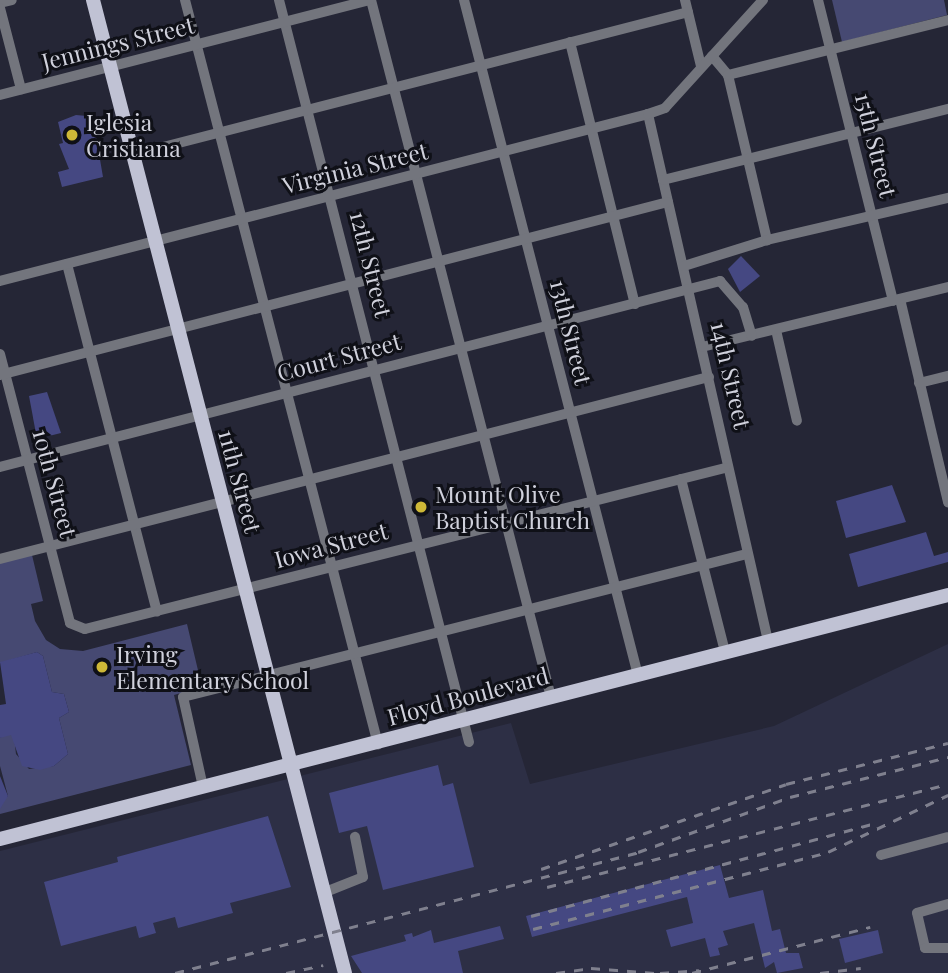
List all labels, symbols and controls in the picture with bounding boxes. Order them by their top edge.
street label: Jennings Street [39,11,197,75]
street label: 15th Street [850,90,902,200]
place label: Iglesia Cristiana [86,108,181,162]
marker: Iglesia Cristiana [64,127,80,143]
street label: Virginia Street [279,137,431,199]
street label: 12th Street [344,208,398,320]
street label: 13th Street [545,276,597,388]
street label: 14th Street [705,319,757,431]
street label: Court Street [274,327,404,387]
street label: 10th Street [27,426,83,540]
street label: 11th Street [213,426,267,536]
place label: Mount Olive Baptist Church [435,480,590,534]
marker: Mount Olive Baptist Church [413,499,429,515]
street label: Iowa Street [271,517,391,573]
place label: Irving Elementary School [116,640,310,694]
marker: Irving Elementary School [94,659,110,675]
street label: Floyd Boulevard [384,661,552,731]

